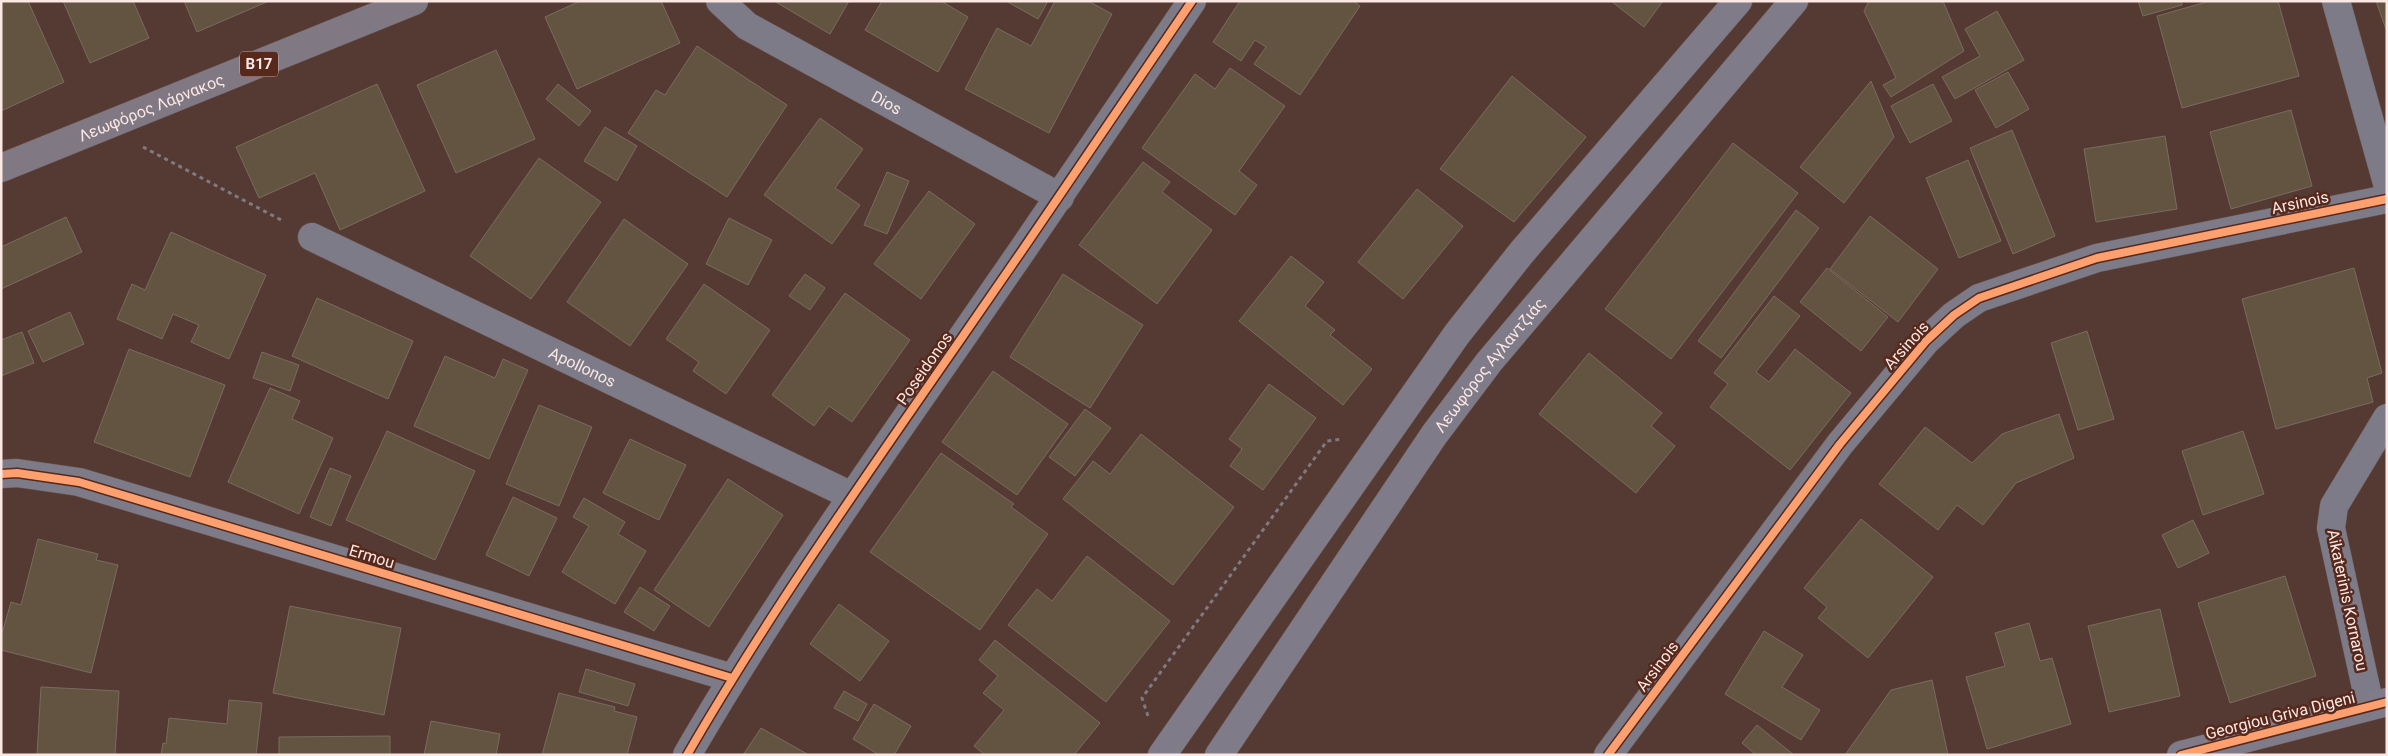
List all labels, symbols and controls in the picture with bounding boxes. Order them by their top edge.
road number: B17 [240,52,278,76]
street label: Λεωφόρος Λάρνακος [76,70,227,146]
street label: Dios [868,87,905,119]
street label: Arsinois [2270,187,2331,218]
street label: Λεωφόρος Αγλαντζιάς [1431,294,1549,436]
street label: Arsinois [1880,317,1933,373]
street label: Poseidonos [893,328,956,408]
street label: Apollonos [546,343,619,391]
street label: Aikaterinis Kornarou [2323,528,2372,673]
street label: Ermou [347,541,397,572]
street label: Arsinois [1632,637,1682,695]
street label: Georgiou Griva Digeni [2203,688,2357,743]

